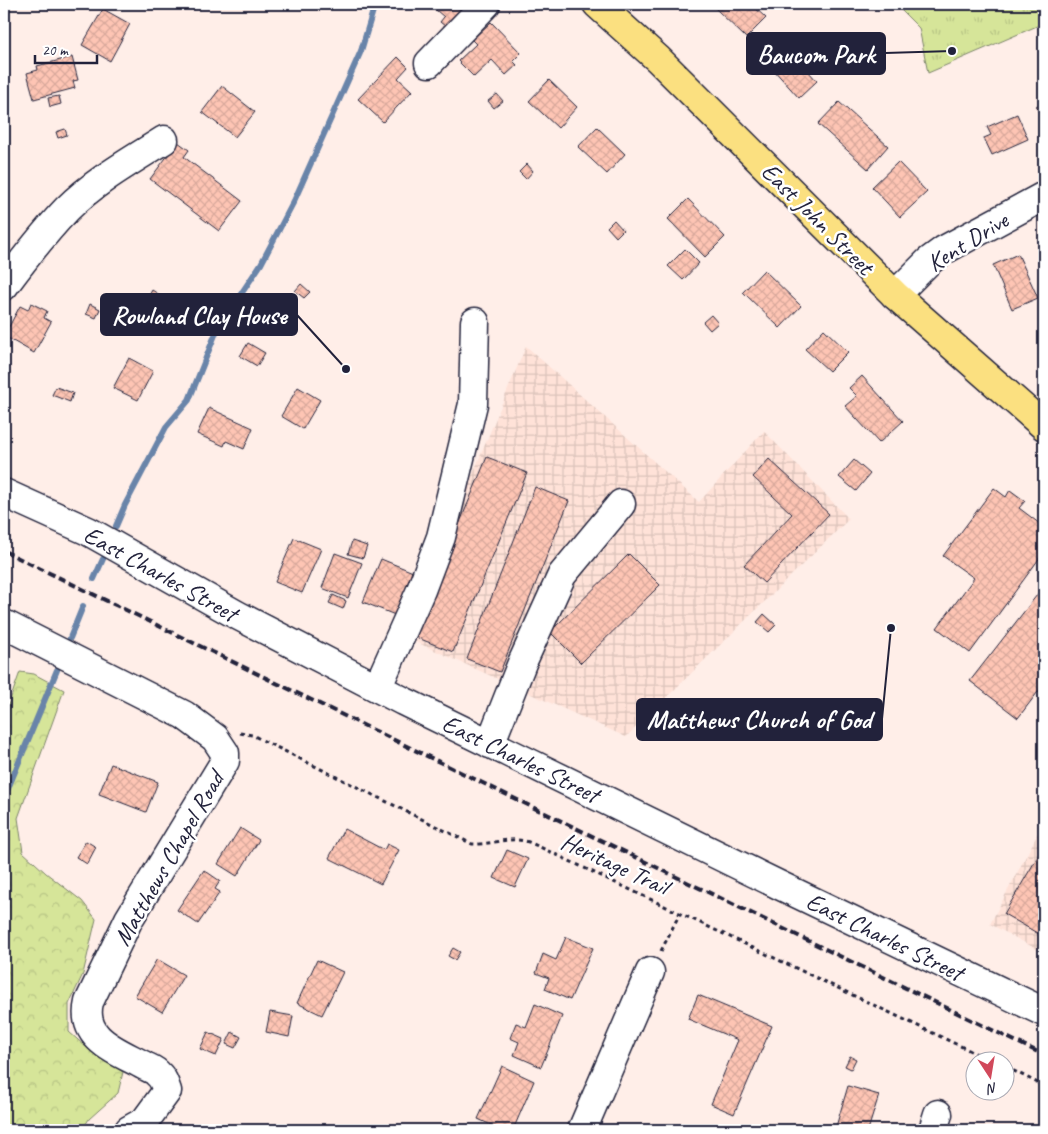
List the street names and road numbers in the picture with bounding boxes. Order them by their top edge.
street label: East John Street [754,156,882,284]
street label: Kent Drive [921,204,1016,279]
street label: East Charles Street [78,519,246,631]
street label: East Charles Street [437,707,608,812]
street label: Matthews Chapel Road [106,763,233,951]
street label: Heritage Trail [556,825,678,905]
street label: East Charles Street [801,885,972,990]

